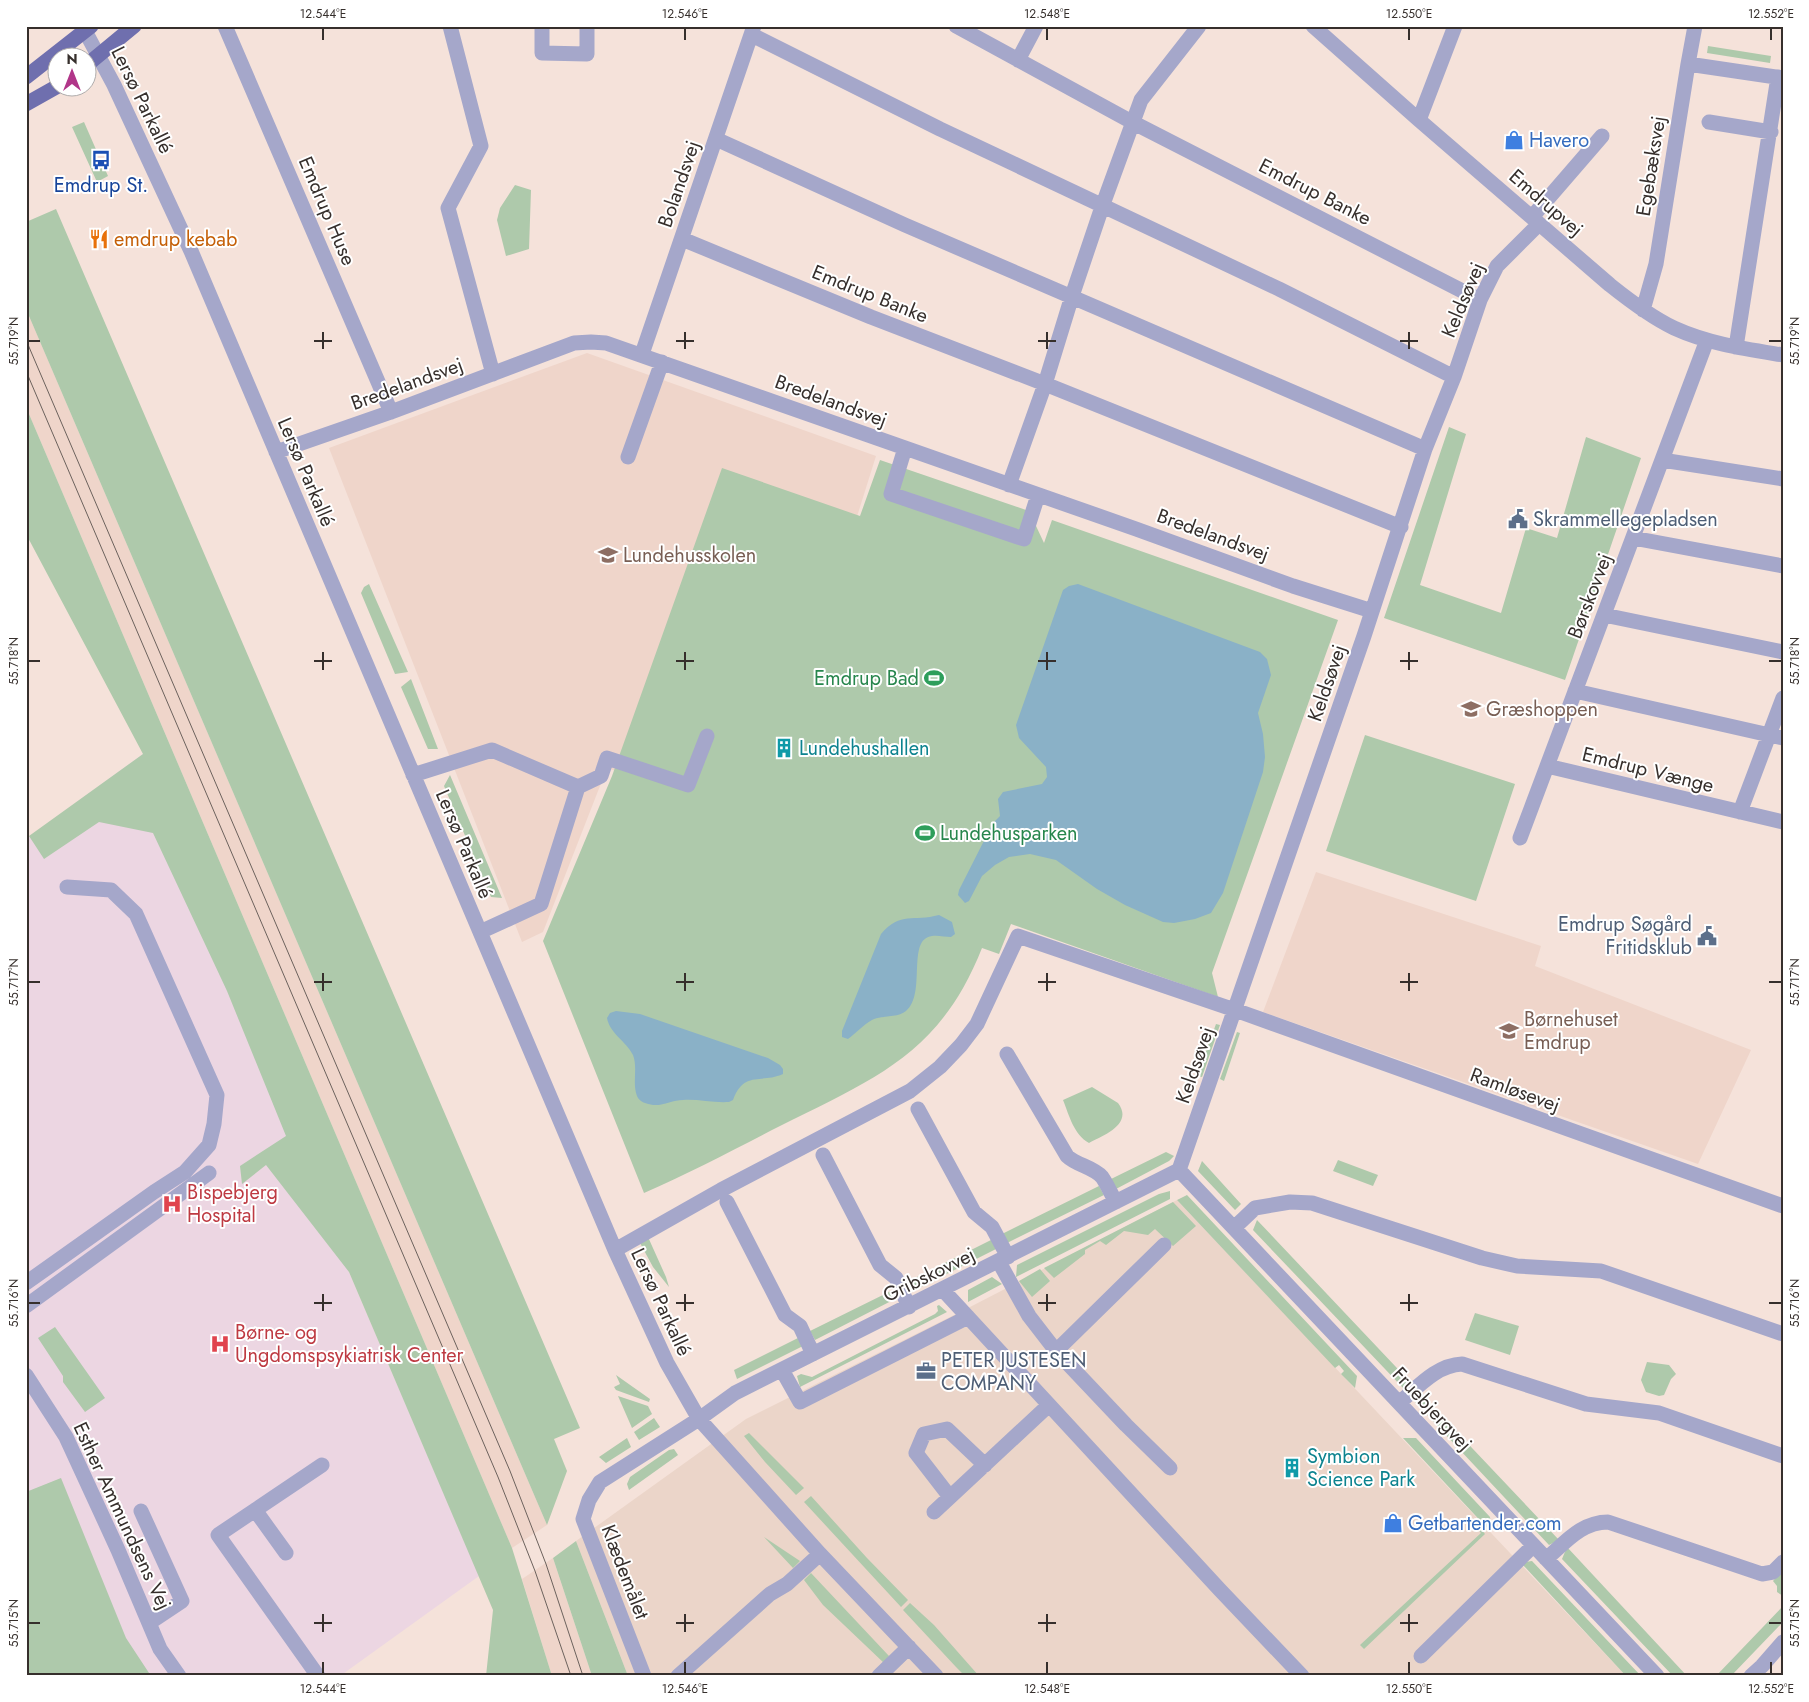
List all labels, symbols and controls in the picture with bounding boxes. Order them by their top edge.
text: 12.544°E [300,5,346,23]
text: 12.546°E [662,5,708,23]
text: 12.548°E [1024,5,1070,23]
text: 12.550°E [1386,5,1432,23]
text: 12.552°E [1748,5,1794,23]
street label: Lersø Parkallé [104,42,180,158]
north arrow [48,48,98,98]
text: N [66,49,78,69]
street label: Egebæksvej [1629,114,1673,218]
place label: Havero [1529,126,1589,155]
shop icon: Havero [1503,129,1525,151]
street label: Bolandsvej [651,137,707,231]
bus stop icon: Emdrup St. [90,149,112,171]
street label: Emdrup Banke [1254,151,1376,233]
street label: Emdrup Huse [291,152,363,270]
street label: Emdrupvej [1502,162,1590,244]
place label: Emdrup St. [54,171,148,200]
place label: emdrup kebab [114,225,237,254]
restaurant icon: emdrup kebab [88,228,110,250]
street label: Emdrup Banke [808,258,932,330]
street label: Keldsøvej [1434,258,1492,342]
text: 55.719°N [5,317,23,365]
text: 55.719°N [1786,317,1804,365]
street label: Bredelandsvej [347,350,467,418]
street label: Bredelandsvej [771,367,891,435]
street label: Lersø Parkallé [270,413,342,531]
street label: Bredelandsvej [1153,501,1273,569]
place label: Skrammellegepladsen [1533,505,1718,534]
public building icon: Skrammellegepladsen [1507,508,1529,530]
place label: Lundehusskolen [623,541,756,570]
school or university icon: Lundehusskolen [597,544,619,566]
street label: Børskovvej [1560,549,1620,643]
text: 55.718°N [5,637,23,685]
text: 55.718°N [1786,637,1804,685]
street label: Keldsøvej [1300,641,1354,725]
place label: Emdrup Bad [814,664,919,693]
sports icon: Emdrup Bad [923,667,945,689]
place label: Græshoppen [1486,695,1598,724]
school or university icon: Græshoppen [1460,698,1482,720]
place label: Lundehushallen [799,734,929,763]
building icon: Lundehushallen [773,737,795,759]
street label: Emdrup Vænge [1579,740,1717,800]
street label: Lersø Parkallé [428,785,500,903]
place label: Lundehusparken [940,819,1078,848]
sports icon: Lundehusparken [914,822,936,844]
place label: Emdrup Søgård Fritidsklub [1558,910,1692,962]
public building icon: Emdrup Søgård Fritidsklub [1696,925,1718,947]
text: 55.717°N [5,958,23,1006]
text: 55.717°N [1786,958,1804,1006]
place label: Børnehuset Emdrup [1524,1005,1618,1057]
school or university icon: Børnehuset Emdrup [1498,1020,1520,1042]
street label: Keldsøvej [1168,1023,1222,1107]
street label: Ramløsevej [1466,1060,1564,1120]
place label: Bispebjerg Hospital [187,1178,278,1230]
hospital icon: Bispebjerg Hospital [161,1193,183,1215]
street label: Gribskovvej [878,1240,980,1310]
street label: Lersø Parkallé [623,1243,699,1361]
text: 55.716°N [5,1279,23,1327]
text: 55.716°N [1786,1279,1804,1327]
place label: Børne- og Ungdomspsykiatrisk Center [235,1318,463,1370]
hospital icon: Børne- og Ungdomspsykiatrisk Center [209,1333,231,1355]
place label: PETER JUSTESEN COMPANY [941,1346,1087,1398]
office icon: PETER JUSTESEN COMPANY [915,1360,937,1382]
street label: Fruebjergvej [1385,1360,1479,1458]
street label: Esther Ammundsens Vej [66,1417,178,1615]
place label: Symbion Science Park [1307,1442,1415,1494]
building icon: Symbion Science Park [1281,1457,1303,1479]
place label: Getbartender.com [1408,1509,1562,1538]
shop icon: Getbartender.com [1382,1512,1404,1534]
street label: Klædemålet [594,1521,656,1624]
text: 55.715°N [5,1599,23,1647]
text: 55.715°N [1786,1599,1804,1647]
text: 12.544°E [300,1680,346,1698]
text: 12.546°E [662,1680,708,1698]
text: 12.548°E [1024,1680,1070,1698]
text: 12.550°E [1386,1680,1432,1698]
text: 12.552°E [1748,1680,1794,1698]

